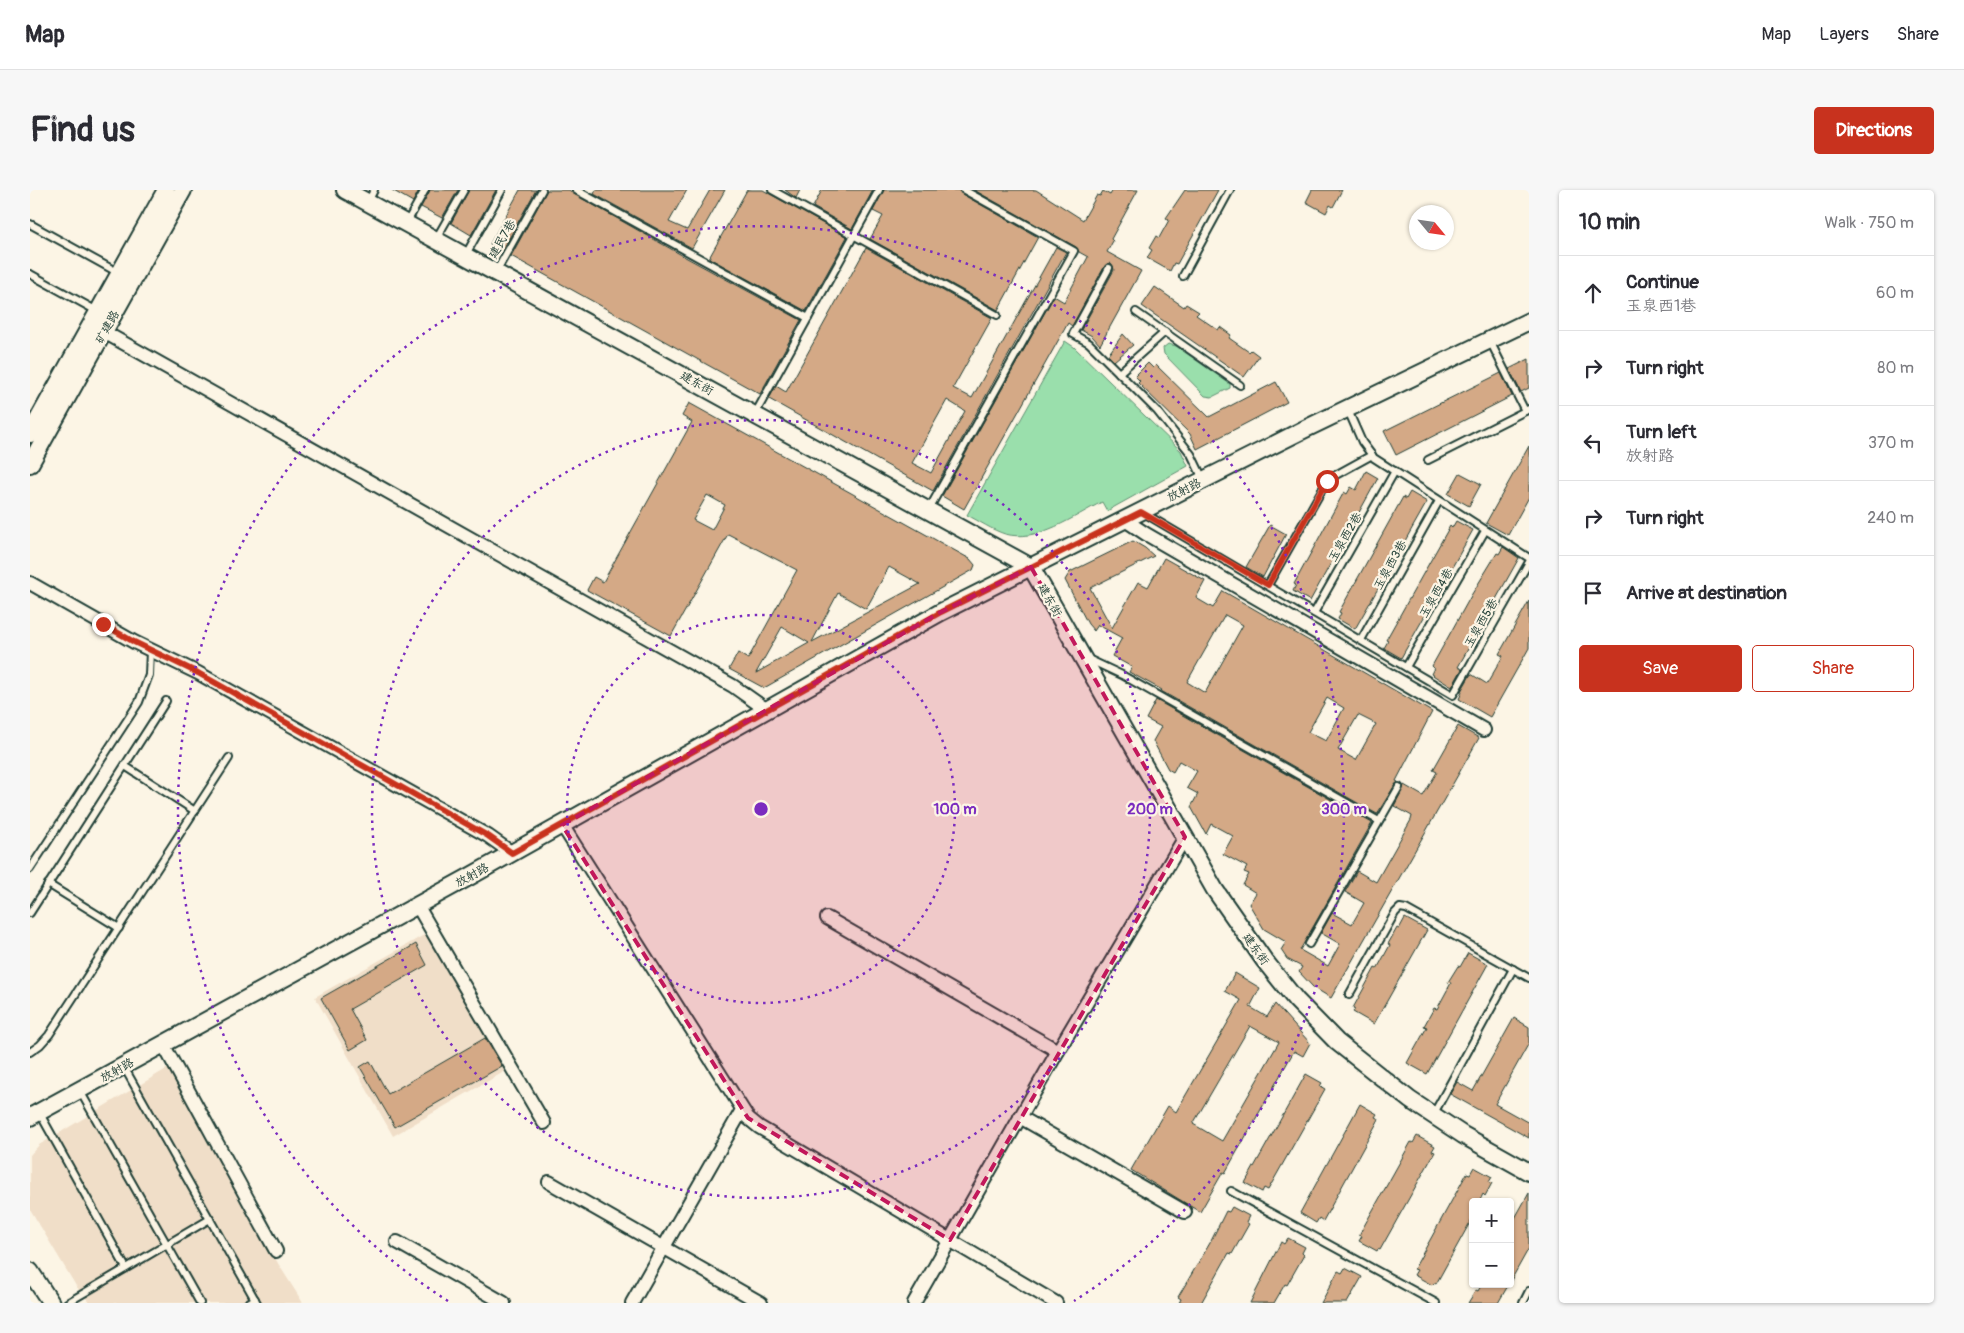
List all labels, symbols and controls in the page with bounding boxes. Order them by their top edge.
text: Map [25,20,65,49]
text: Map [1762,23,1791,46]
text: Layers [1819,23,1869,46]
text: Share [1897,23,1939,46]
button: Directions [1814,107,1934,154]
text: Find us [30,108,135,152]
north arrow [1409,205,1454,250]
text: 10 min [1579,209,1640,236]
text: Walk · 750 m [1825,213,1914,233]
street label: 建民7巷 [486,217,519,261]
text: Continue [1626,270,1699,294]
icon: ahead [1579,279,1607,307]
text: 60 m [1876,283,1914,303]
text: 玉泉西1巷 [1626,296,1696,316]
street label: 矿建路 [92,308,123,347]
icon: right [1579,354,1607,382]
text: Turn right [1626,356,1704,380]
text: 80 m [1877,358,1914,378]
street label: 建东街 [677,368,716,399]
text: Turn left [1626,420,1696,444]
icon: left [1579,429,1607,457]
text: 370 m [1868,433,1914,453]
text: 放射路 [1626,446,1674,466]
route start [1316,470,1339,493]
street label: 放射路 [1165,476,1204,505]
icon: right [1579,504,1607,532]
text: Turn right [1626,506,1704,530]
text: 240 m [1867,508,1914,528]
street label: 玉泉西2巷 [1325,510,1366,565]
street label: 玉泉西3巷 [1371,538,1410,593]
street label: 玉泉西4巷 [1416,566,1457,621]
icon: arrive [1579,579,1607,607]
street label: 建东街 [1034,581,1065,620]
text: Arrive at destination [1626,581,1787,605]
street label: 玉泉西5巷 [1461,596,1502,651]
route end [92,613,115,636]
button: Save [1579,645,1742,692]
button: Share [1752,645,1914,692]
centre of rings [752,800,770,818]
text: 100 m [934,800,976,819]
text: 200 m [1127,800,1173,819]
text: 300 m [1321,800,1367,819]
street label: 放射路 [453,860,492,891]
street label: 建东街 [1239,930,1272,968]
street label: 放射路 [98,1055,137,1086]
map controls [1469,1198,1514,1288]
button: + [1469,1198,1514,1243]
button: − [1469,1243,1514,1288]

